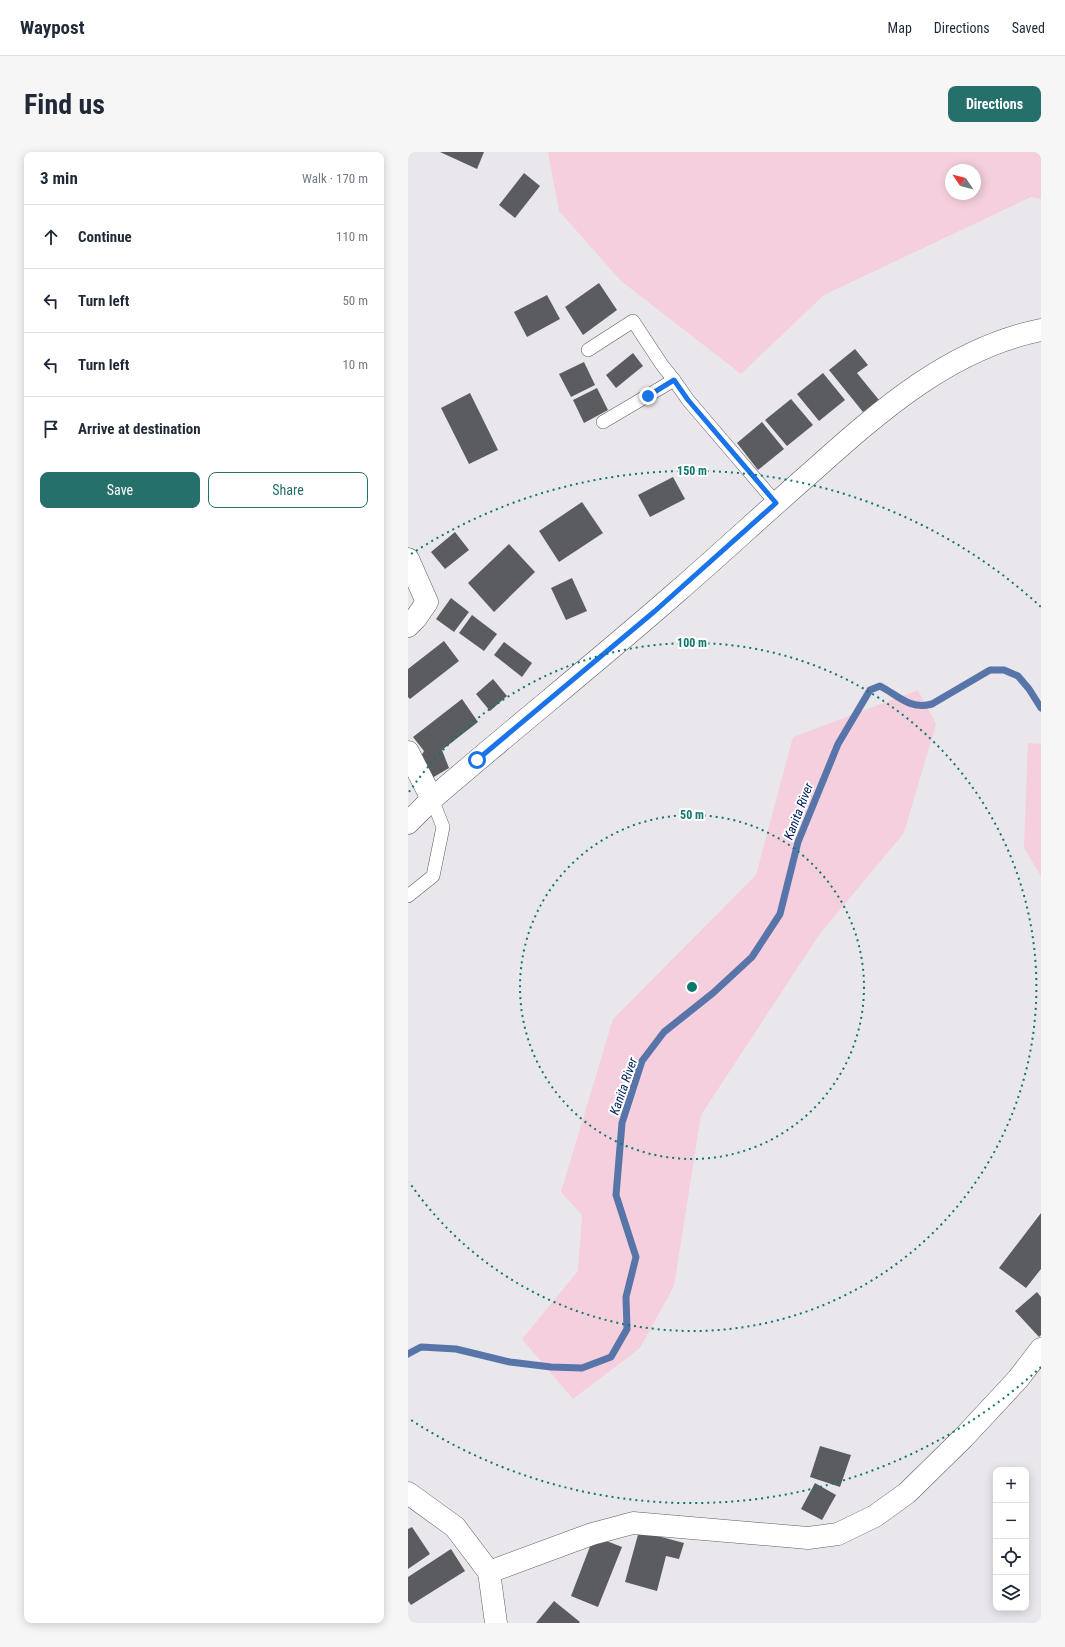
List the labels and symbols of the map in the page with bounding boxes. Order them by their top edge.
north arrow [945,164,981,200]
route end [639,387,657,405]
text: 150 m [677,464,707,478]
text: 100 m [677,636,707,650]
route start [468,751,486,769]
water label: Kanita River [781,780,817,842]
text: 50 m [680,808,704,822]
centre of rings [685,980,699,994]
water label: Kanita River [607,1055,641,1117]

